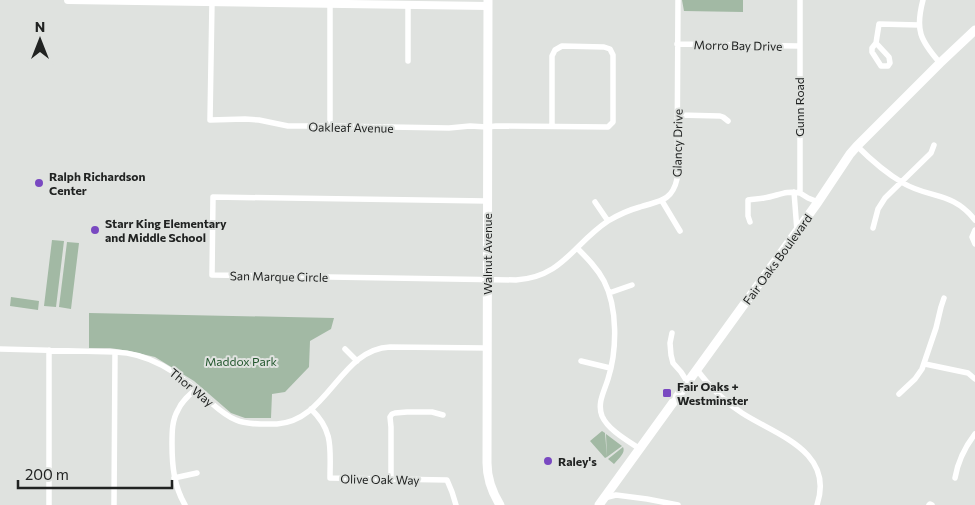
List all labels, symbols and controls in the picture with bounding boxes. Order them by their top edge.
north arrow [15,15,65,65]
text: N [35,18,45,35]
street label: Morro Bay Drive [693,37,783,53]
street label: Gunn Road [792,77,806,137]
street label: Glancy Drive [669,109,685,177]
street label: Oakleaf Avenue [308,119,394,135]
place label: Ralph Richardson Center [49,169,145,197]
marker: Ralph Richardson Center [33,177,45,189]
street label: Fair Oaks Boulevard [740,211,814,307]
street label: Walnut Avenue [480,213,494,295]
place label: Starr King Elementary and Middle School [105,216,227,244]
marker: Starr King Elementary and Middle School [89,224,101,236]
street label: San Marque Circle [230,268,328,284]
park label: Maddox Park [205,354,278,368]
street label: Thor Way [167,365,217,409]
place label: Fair Oaks + Westminster [677,379,748,407]
marker: Fair Oaks + Westminster [661,387,673,399]
place label: Raley's [558,454,597,468]
marker: Raley's [542,455,554,467]
scale bar [18,458,171,490]
text: 200 m [25,465,69,483]
street label: Olive Oak Way [340,471,420,487]

